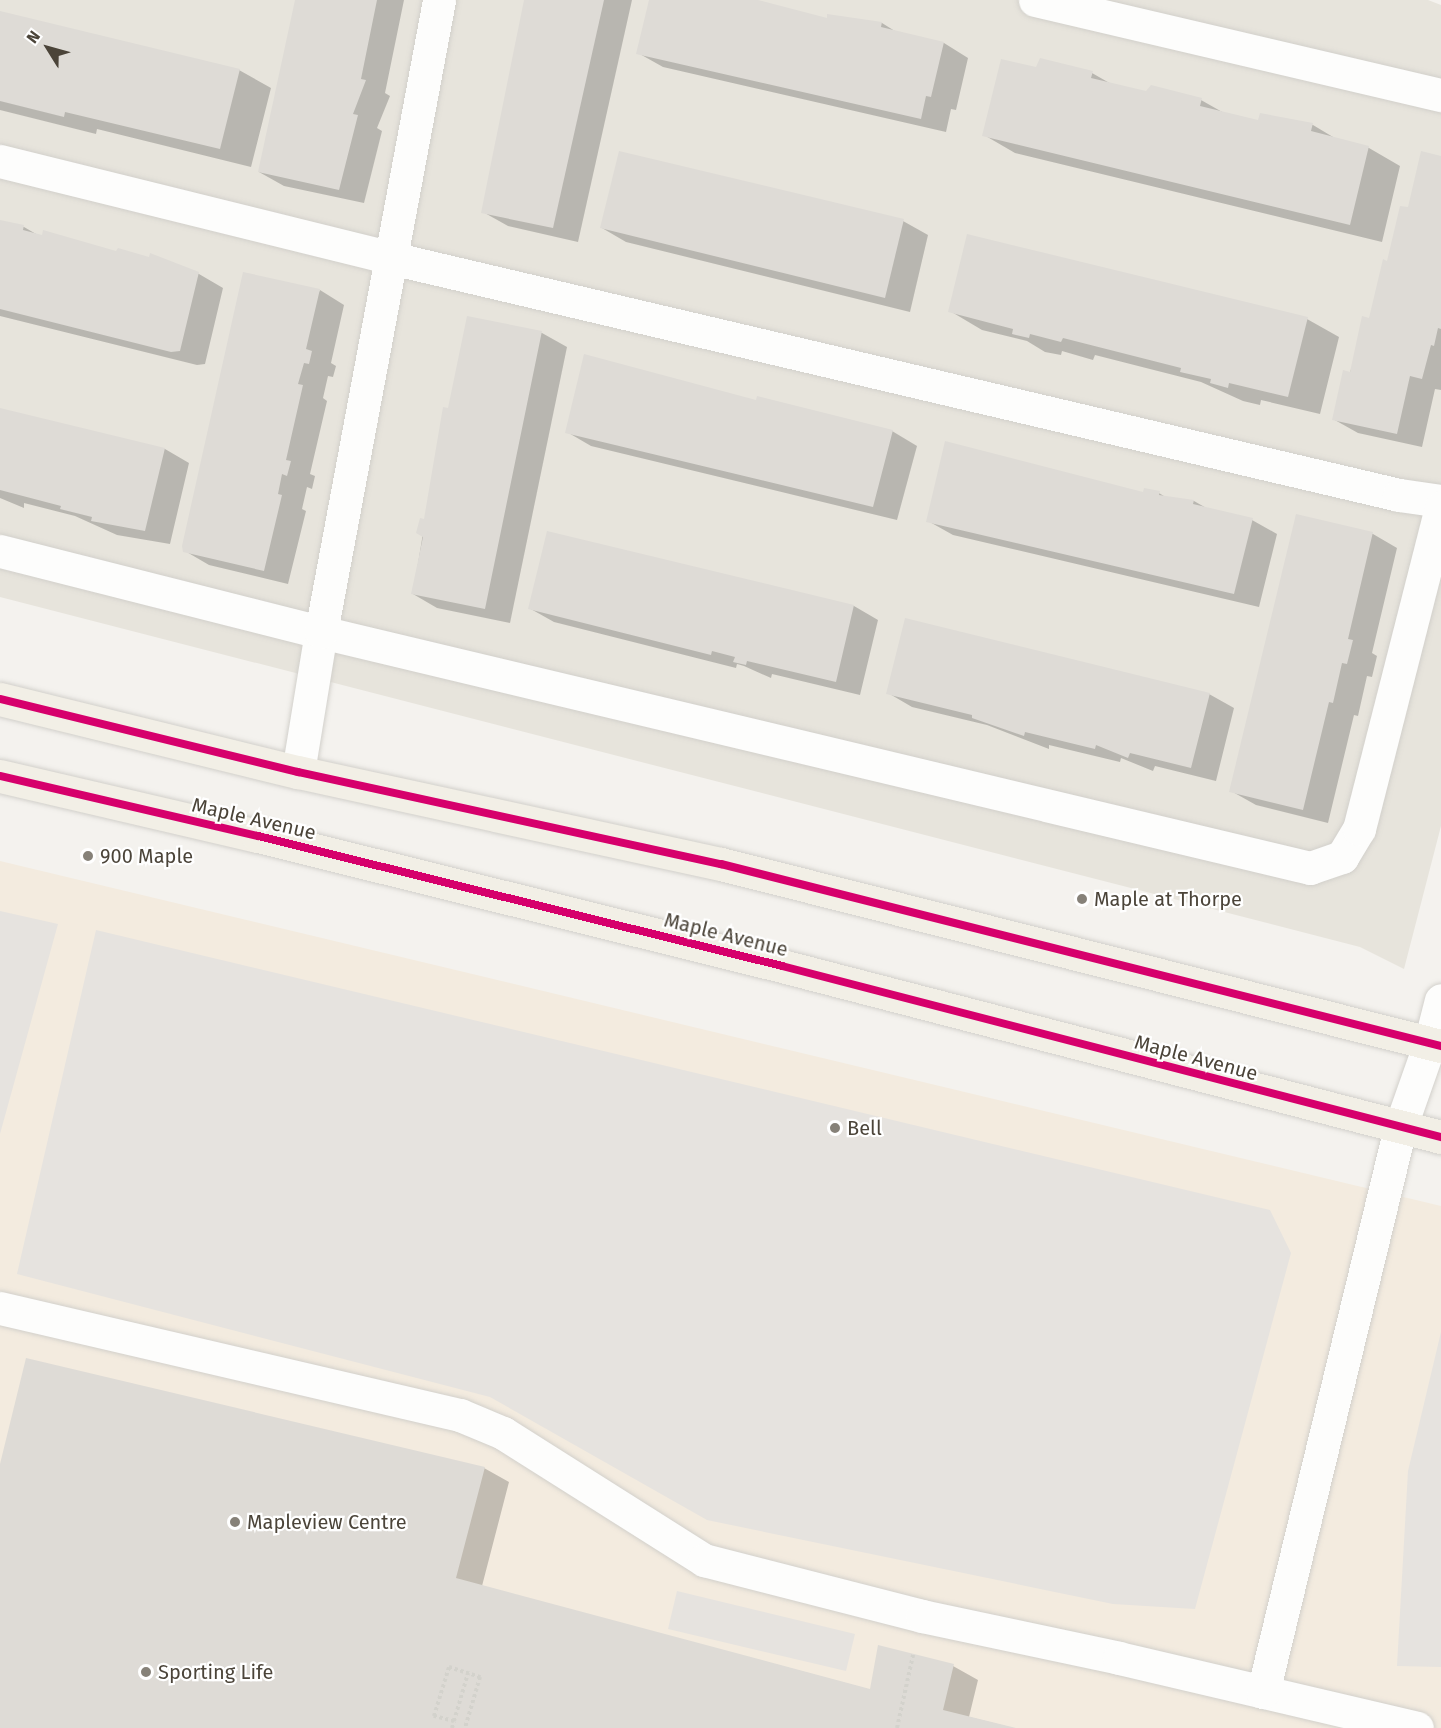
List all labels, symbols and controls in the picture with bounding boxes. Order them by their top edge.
north arrow [18,18,78,78]
text: N [22,27,44,47]
street label: Maple Avenue [190,793,318,845]
place label: 900 Maple [100,844,193,868]
marker: 900 Maple [81,849,95,863]
place label: Maple at Thorpe [1094,887,1242,911]
marker: Maple at Thorpe [1075,892,1089,906]
street label: Maple Avenue [662,908,790,962]
street label: Maple Avenue [1132,1030,1260,1086]
place label: Bell [847,1116,882,1140]
marker: Bell [828,1121,842,1135]
place label: Mapleview Centre [247,1510,407,1534]
marker: Mapleview Centre [228,1515,242,1529]
place label: Sporting Life [158,1660,273,1684]
marker: Sporting Life [139,1665,153,1679]

